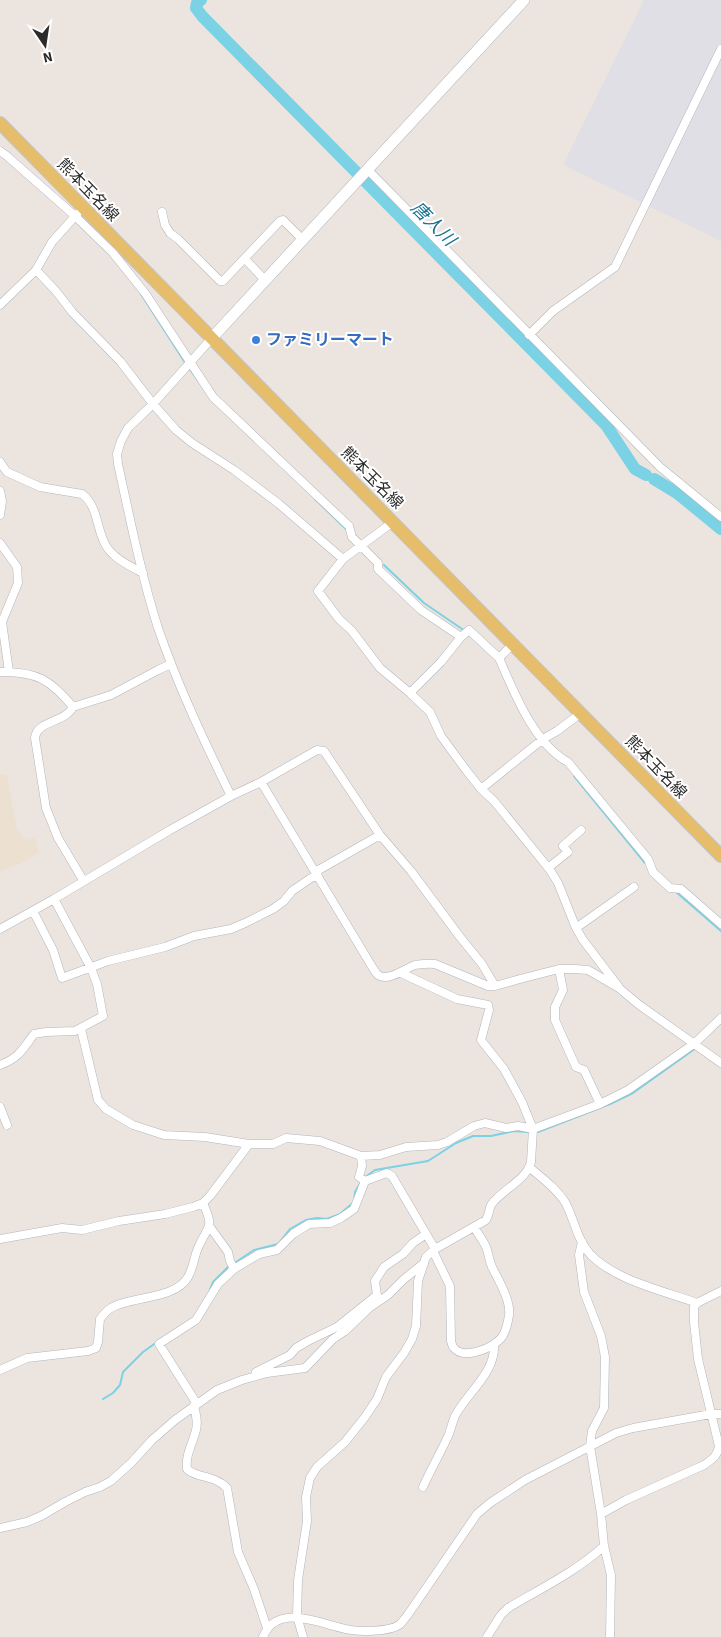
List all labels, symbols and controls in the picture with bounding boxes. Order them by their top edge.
north arrow [20,20,70,70]
text: N [41,46,54,67]
street label: 熊本玉名線 [52,154,124,226]
water label: 唐人川 [405,196,462,253]
place label: ファミリーマート [266,329,394,351]
marker: ファミリーマート [250,334,262,346]
street label: 熊本玉名線 [336,442,408,514]
street label: 熊本玉名線 [620,731,692,803]

